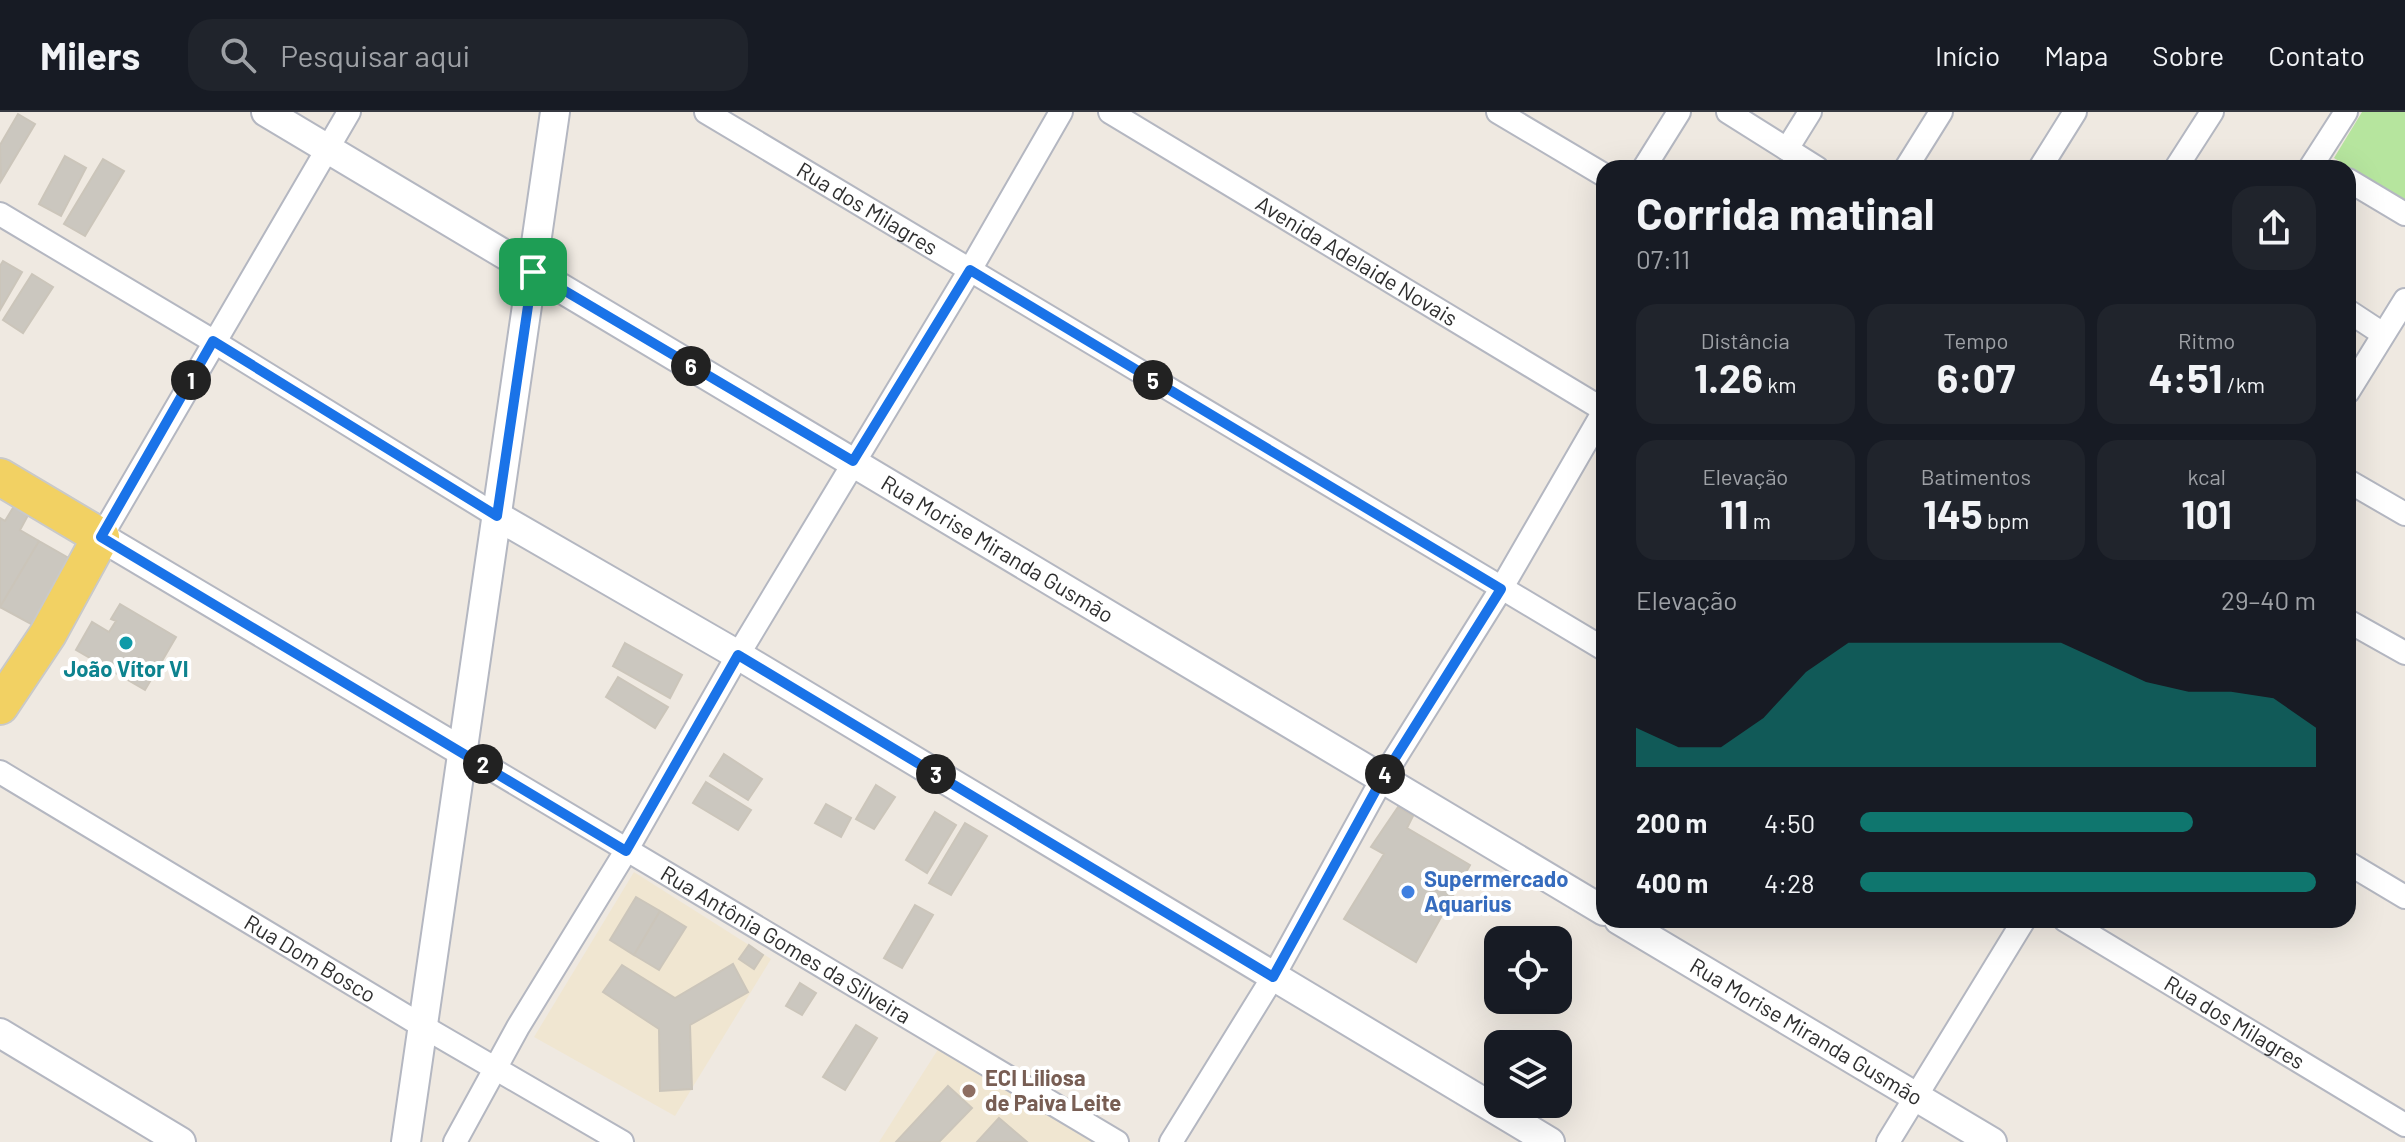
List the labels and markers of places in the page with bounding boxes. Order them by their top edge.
pin [499,238,567,306]
pin: 6 [671,346,711,386]
pin: 1 [171,360,211,400]
pin: 5 [1133,360,1173,400]
marker: João Vítor VI [117,634,135,652]
place label: João Vítor VI [64,655,188,681]
pin: 2 [463,744,503,784]
pin: 3 [916,754,956,794]
pin: 4 [1365,754,1405,794]
place label: Supermercado Aquarius [1424,865,1569,916]
marker: Supermercado Aquarius [1399,883,1417,901]
place label: ECI Liliosa de Paiva Leite [985,1064,1121,1115]
marker: ECI Liliosa de Paiva Leite [960,1082,978,1100]

